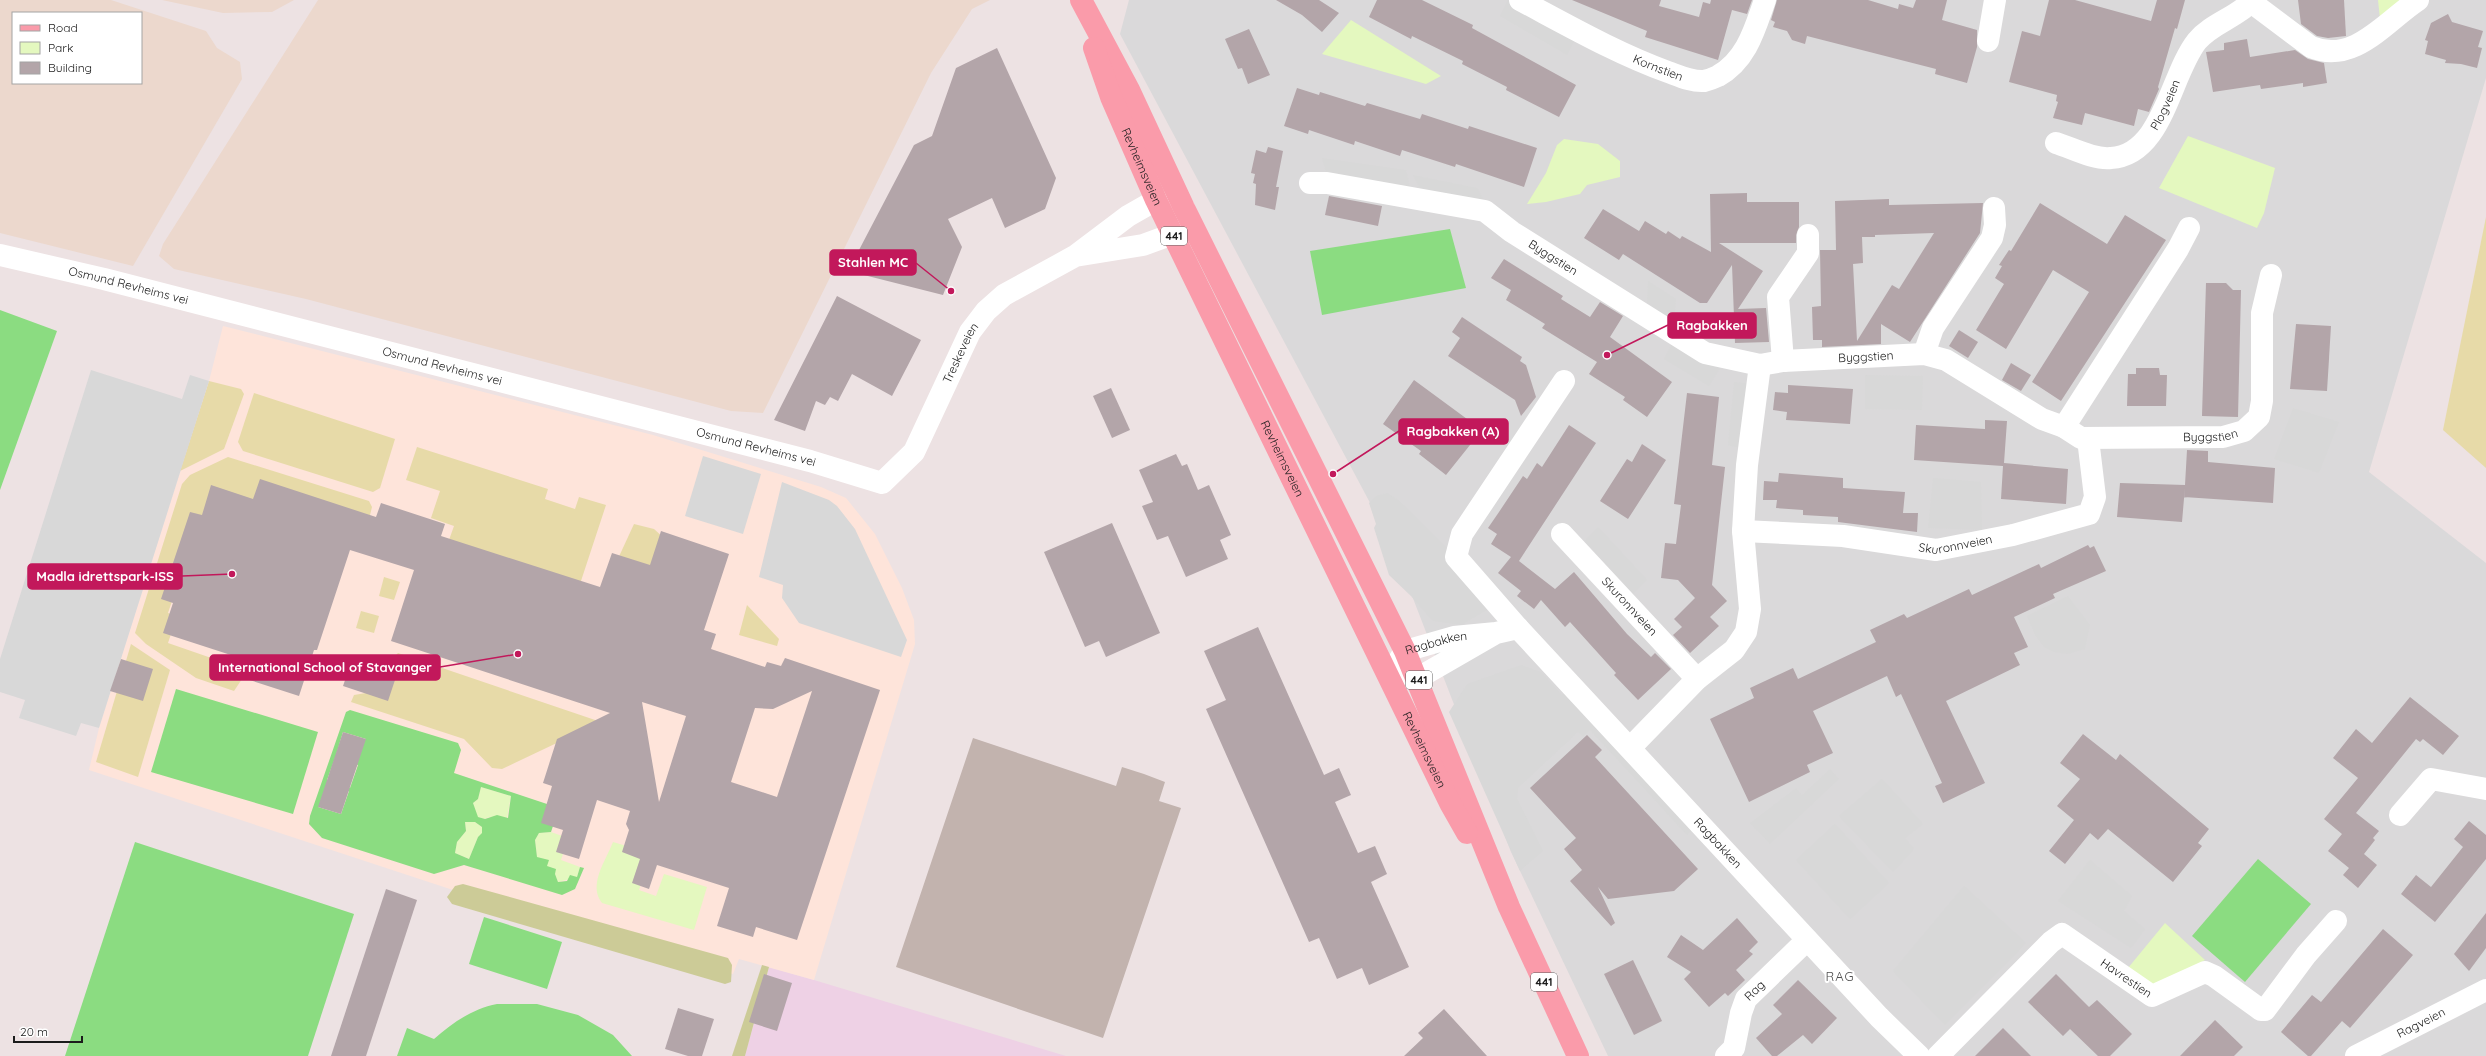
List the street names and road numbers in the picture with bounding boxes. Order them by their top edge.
street label: Kornstien [1631,51,1685,84]
street label: Plogveien [2147,77,2183,133]
street label: Revheimsveien [1118,125,1166,208]
road number: 441 [1161,227,1187,245]
street label: Byggstien [1526,236,1581,278]
street label: Osmund Revheims vei [67,263,190,307]
street label: Treskeveien [939,319,981,386]
street label: Osmund Revheims vei [381,343,504,388]
street label: Byggstien [1838,348,1894,365]
street label: Revheimsveien [1258,418,1308,499]
street label: Osmund Revheims vei [695,424,818,469]
street label: Byggstien [2183,425,2240,444]
street label: Skuronnveien [1918,531,1993,557]
street label: Skuronnveien [1599,574,1661,639]
street label: Ragbakken [1403,628,1468,658]
road number: 441 [1406,671,1432,689]
street label: Revheimsveien [1400,709,1450,790]
street label: Ragbakken [1691,814,1745,871]
street label: Havrestien [2098,955,2155,1001]
road number: 441 [1531,973,1557,991]
street label: Rag [1741,977,1768,1004]
street label: Ragveien [2394,1004,2448,1041]

